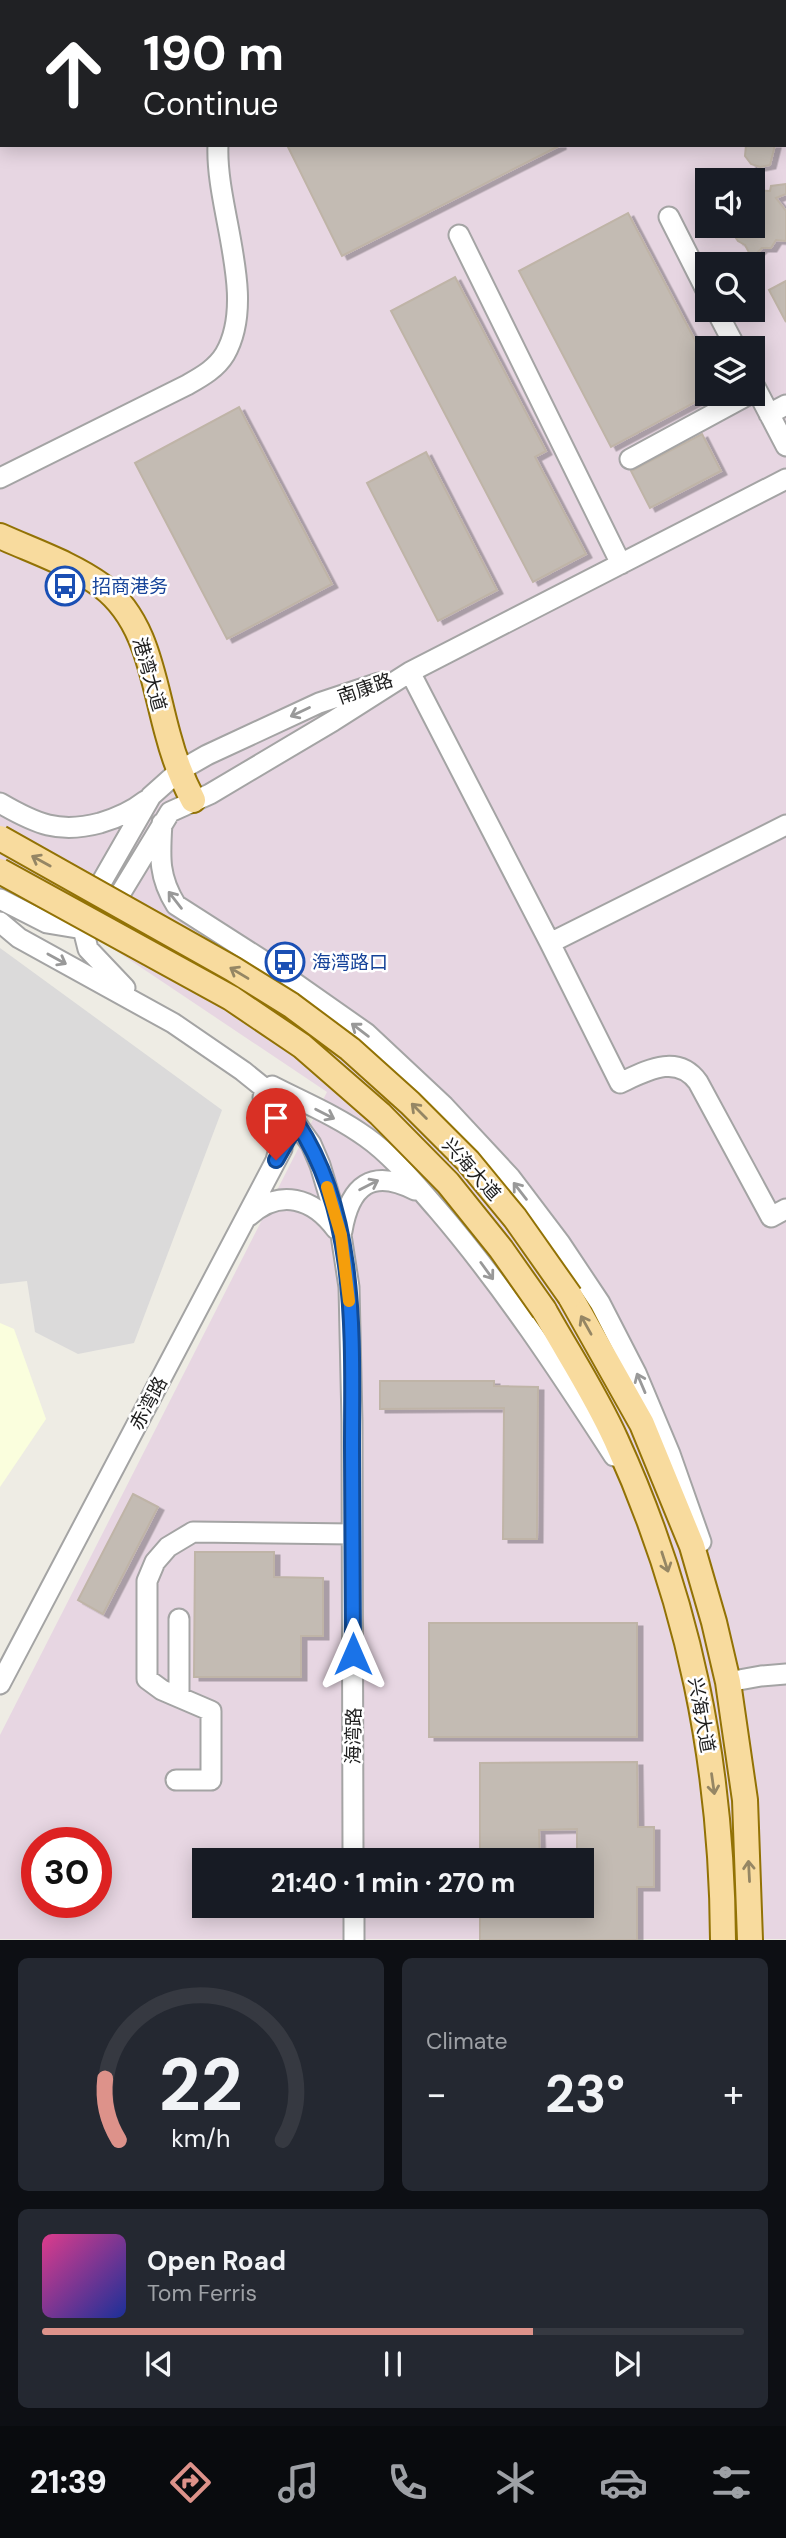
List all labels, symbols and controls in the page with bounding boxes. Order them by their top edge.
text: 190 m [143,21,284,85]
icon: ahead [28,28,119,119]
text: Continue [143,83,278,125]
map controls [695,168,765,406]
button: sound [695,168,765,238]
button: search [695,252,765,322]
button: layers [695,336,765,406]
bus stop icon: 招商港务 [44,565,86,607]
place label: 招商港务 [92,574,168,599]
street label: 港湾大道 [127,634,172,714]
street label: 南康路 [334,667,396,710]
one-way arrow [290,706,311,720]
one-way arrow [31,854,52,867]
one-way arrow [167,891,182,910]
bus stop icon: 海湾路口 [264,941,306,983]
place label: 海湾路口 [312,950,388,975]
one-way arrow [47,952,67,966]
one-way arrow [229,965,249,979]
one-way arrow [352,1022,370,1037]
pin [246,1088,306,1160]
icon: arrive [257,1099,295,1137]
one-way arrow [410,1103,427,1120]
one-way arrow [314,1107,335,1121]
street label: 兴海大道 [437,1133,506,1206]
one-way arrow [358,1178,378,1192]
one-way arrow [513,1182,528,1201]
one-way arrow [479,1261,494,1280]
one-way arrow [579,1315,592,1336]
street label: 赤湾路 [124,1372,173,1434]
one-way arrow [633,1373,646,1394]
one-way arrow [660,1550,672,1572]
position arrow [316,1617,390,1691]
street label: 兴海大道 [683,1675,720,1755]
street label: 海湾路 [341,1707,366,1765]
one-way arrow [706,1772,719,1794]
speed limit sign: 30 [21,1827,112,1918]
one-way arrow [742,1861,755,1883]
text: 21:40 · 1 min · 270 m [271,1866,515,1900]
text: Climate [426,2026,508,2056]
text: 22 [159,2039,243,2134]
text: 23° [545,2060,625,2128]
text: − [426,2069,447,2119]
text: + [723,2069,744,2119]
text: km/h [171,2122,231,2155]
text: Open Road [147,2244,286,2278]
text: Tom Ferris [147,2278,257,2308]
icon: previous [140,2345,178,2383]
icon: pause [374,2345,412,2383]
icon: next [608,2345,646,2383]
icon: directions [166,2458,215,2507]
icon: music [274,2458,323,2507]
icon: phone [383,2458,432,2507]
icon: climate [491,2458,540,2507]
icon: car [599,2458,648,2507]
icon: filters [707,2458,756,2507]
text: 21:39 [30,2461,107,2503]

